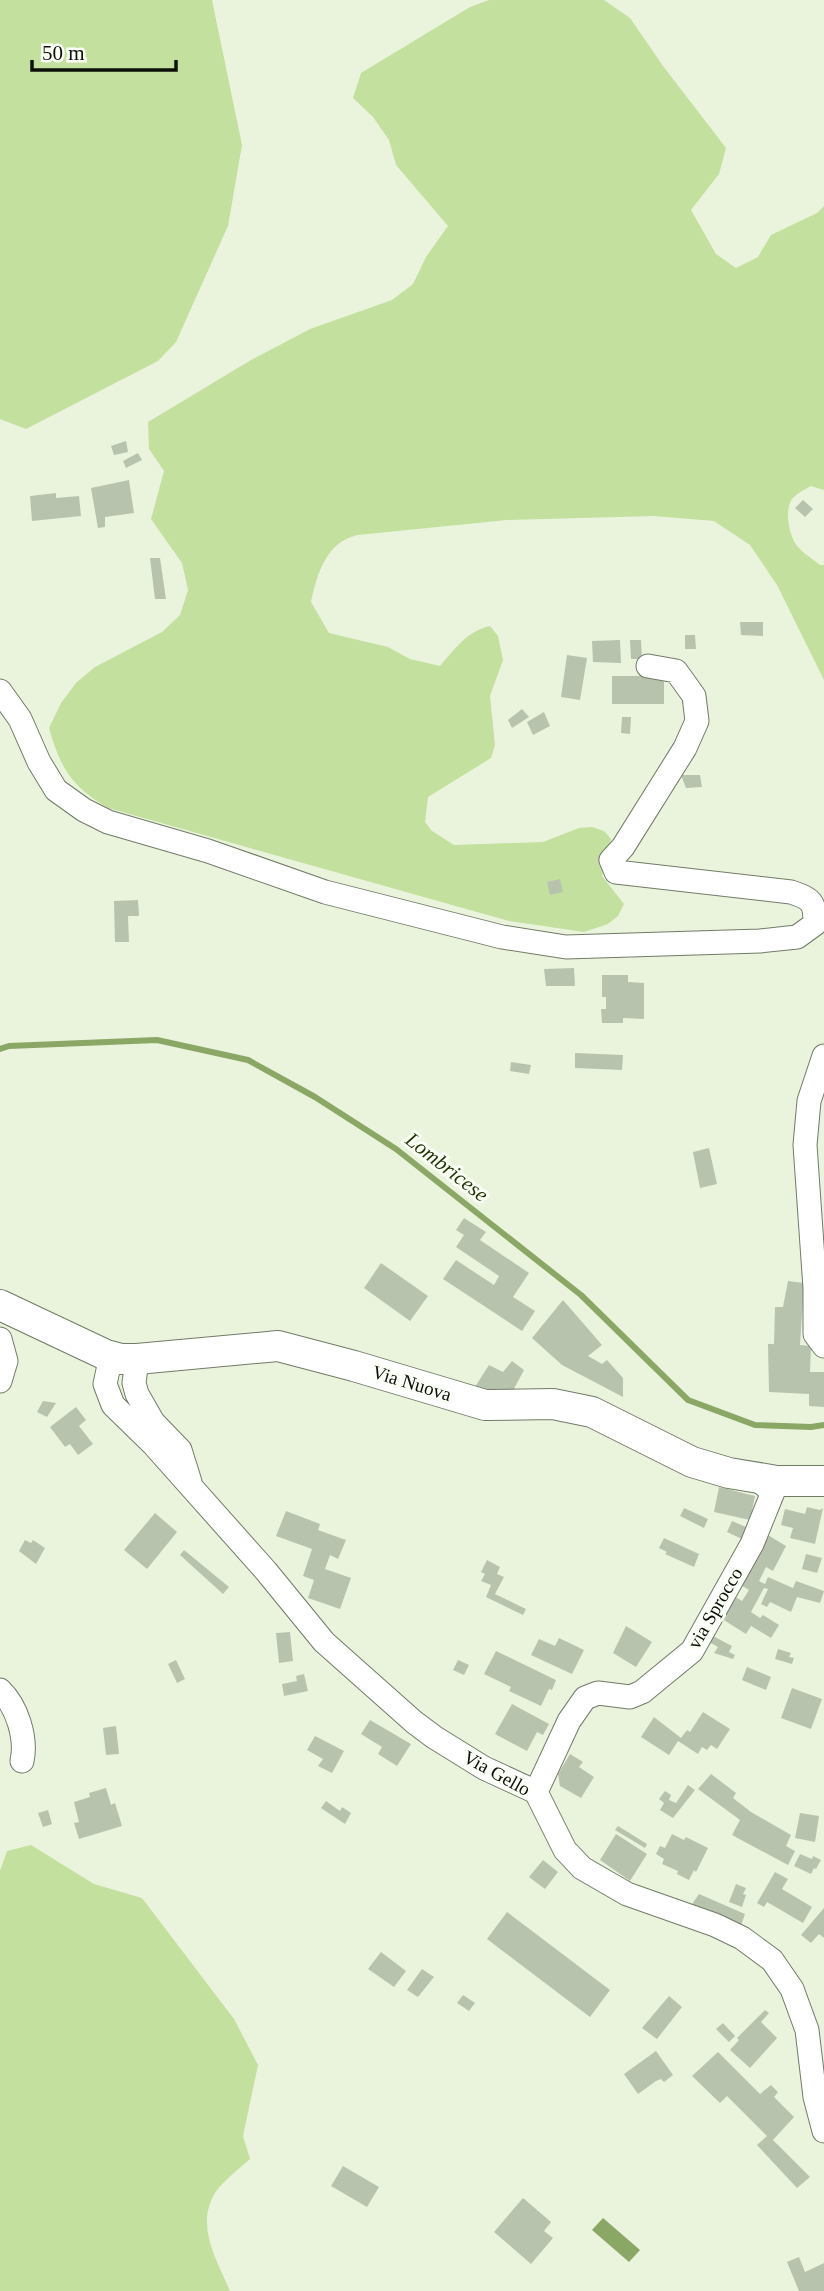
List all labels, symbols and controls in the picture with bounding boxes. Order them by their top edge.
scale bar [32,28,175,72]
text: 50 m [42,41,85,65]
water label: Lombricese [400,1127,493,1207]
street label: Via Nuova [370,1361,455,1405]
street label: via Sprocco [683,1564,747,1652]
street label: Via Gello [460,1746,534,1800]

